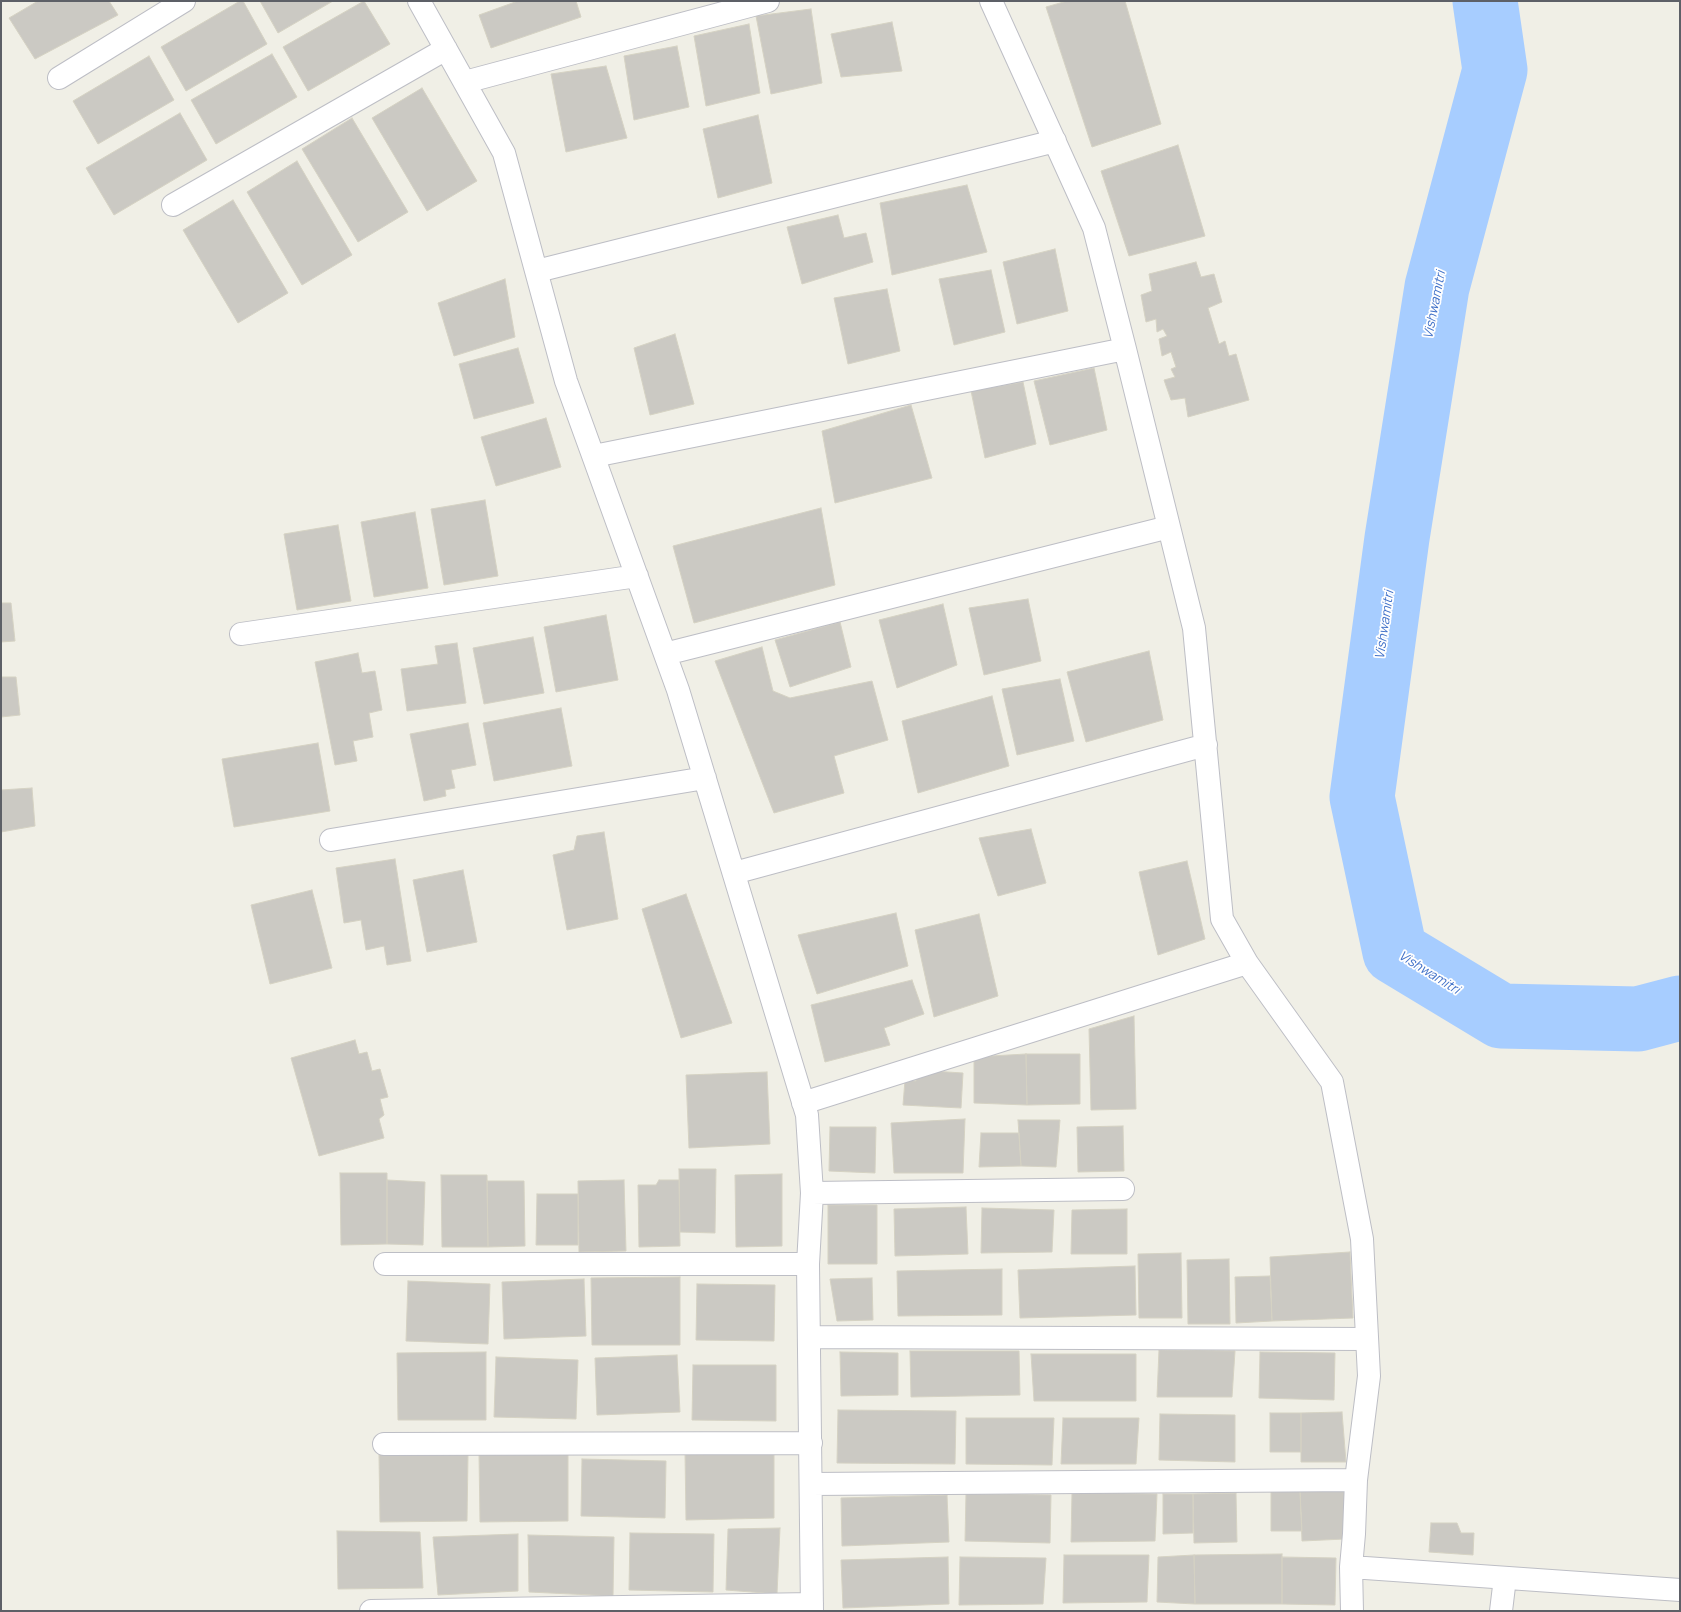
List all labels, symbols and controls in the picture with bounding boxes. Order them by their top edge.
water label: Vishwamitri [1421,270,1449,340]
water label: Vishwamitri [1372,590,1398,660]
water label: Vishwamitri [1396,948,1462,998]

